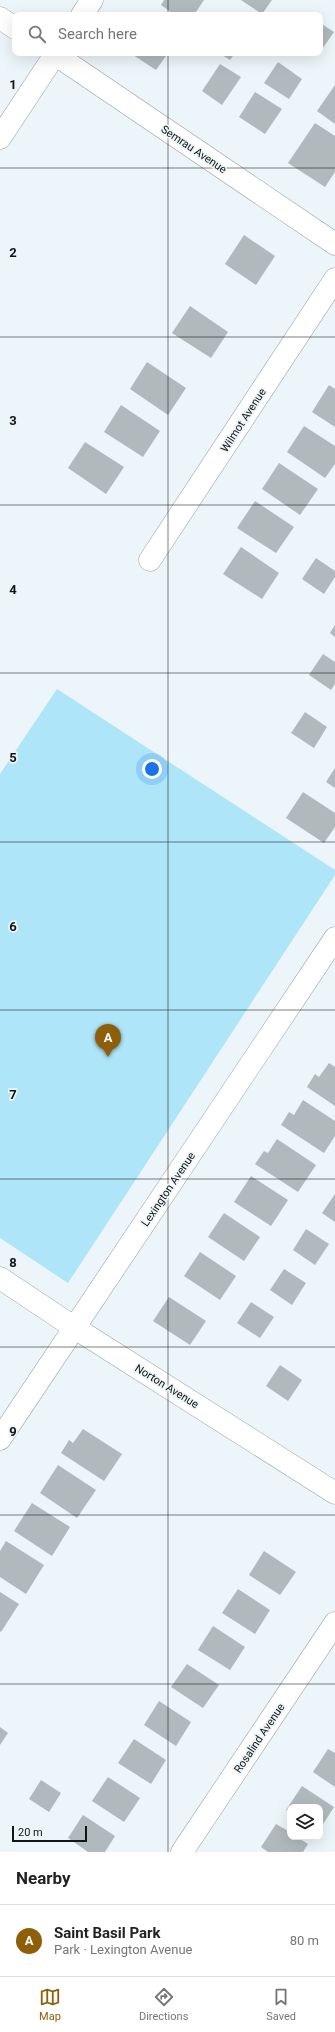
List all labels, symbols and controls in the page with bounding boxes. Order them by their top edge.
search box [12,12,323,56]
icon: search [26,23,48,45]
text: Search here [58,25,137,43]
text: 1 [9,77,17,92]
street label: Semrau Avenue [158,123,229,176]
text: 2 [9,245,17,260]
street label: Wilmot Avenue [218,386,269,455]
text: 3 [9,413,17,428]
text: 4 [9,582,17,597]
text: 5 [9,750,17,765]
your location [142,759,162,779]
text: 6 [9,919,17,934]
pin: A [95,1024,121,1057]
text: 7 [9,1087,17,1102]
street label: Lexington Avenue [139,1150,198,1229]
text: 8 [9,1255,17,1270]
street label: Norton Avenue [132,1362,201,1411]
text: 9 [9,1424,17,1439]
street label: Rosalind Avenue [231,1701,288,1776]
map controls [287,1804,323,1840]
button: layers [287,1804,323,1840]
scale bar [12,1824,87,1843]
text: 20 m [18,1826,43,1839]
text: Nearby [16,1868,71,1888]
text: Saint Basil Park [54,1924,161,1942]
text: A [25,1933,33,1948]
text: 80 m [290,1933,319,1948]
text: Park · Lexington Avenue [54,1942,192,1957]
tab: Map [39,1986,61,2023]
tab: Directions [139,1986,188,2023]
tab: Saved [266,1986,296,2023]

